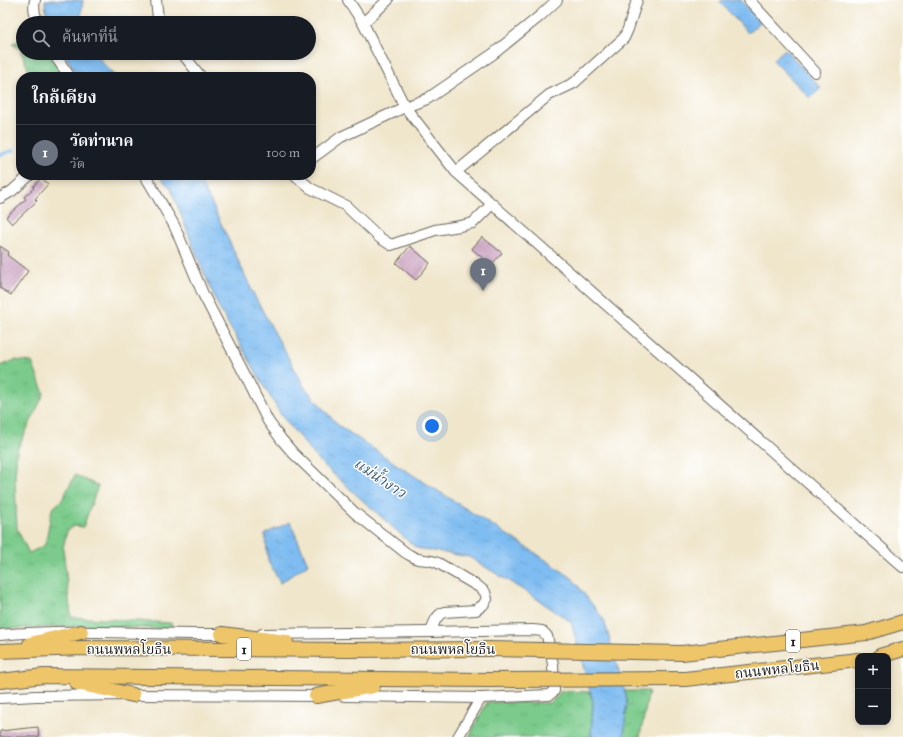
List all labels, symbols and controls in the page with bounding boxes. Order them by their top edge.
search box [16,16,316,60]
icon: search [30,27,52,49]
text: ค้นหาที่นี่ [62,28,118,46]
text: ใกล้เคียง [32,87,97,108]
text: วัดท่านาค [70,132,133,150]
text: 1 [42,145,48,161]
text: 100 m [266,145,300,161]
text: วัด [70,156,85,172]
pin: 1 [470,258,496,291]
your location [422,416,442,436]
water label: แม่น้ำงาว [351,452,412,503]
road number: 1 [786,630,800,652]
road number: 1 [237,638,251,660]
street label: ถนนพหลโยธิน [86,639,172,658]
street label: ถนนพหลโยธิน [410,639,496,658]
map controls [855,653,891,725]
button: + [855,653,891,689]
street label: ถนนพหลโยธิน [734,655,820,682]
button: − [855,689,891,725]

